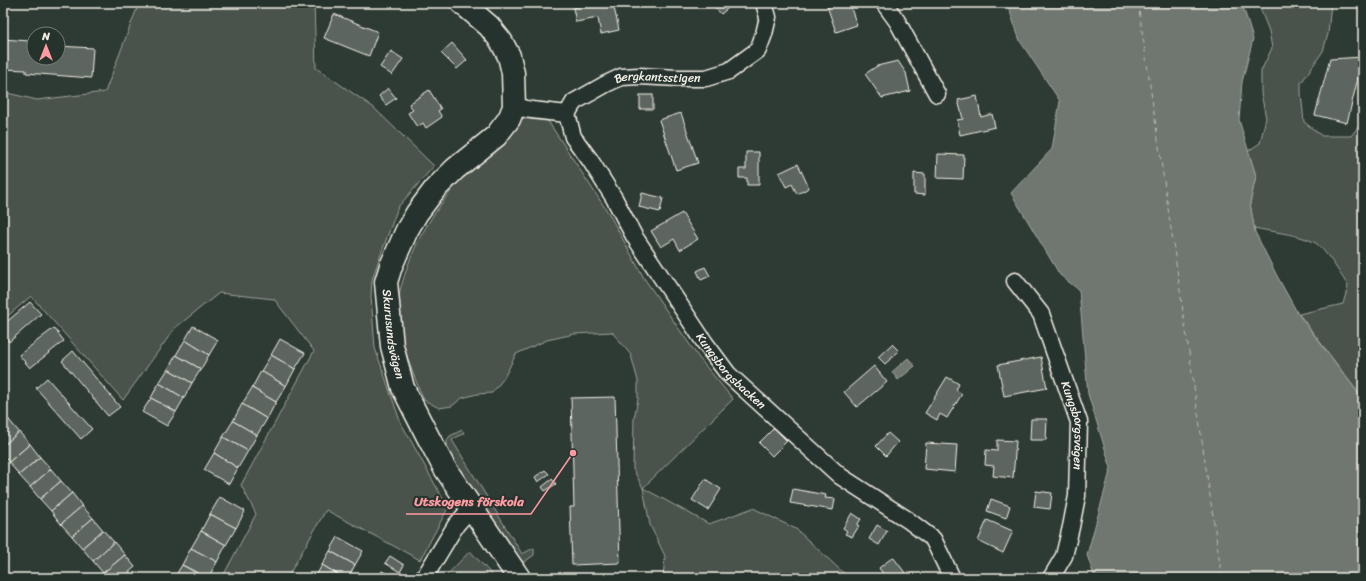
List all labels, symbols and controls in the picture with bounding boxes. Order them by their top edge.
north arrow [26,26,66,66]
text: N [41,27,50,46]
street label: Bergkantsstigen [610,65,701,90]
street label: Skurusundsvägen [376,288,411,382]
street label: Kungsborgsbacken [690,328,772,415]
street label: Kungsborgsvägen [1054,378,1090,471]
callout: Utskogens förskola [406,489,531,514]
text: Utskogens förskola [414,490,524,513]

